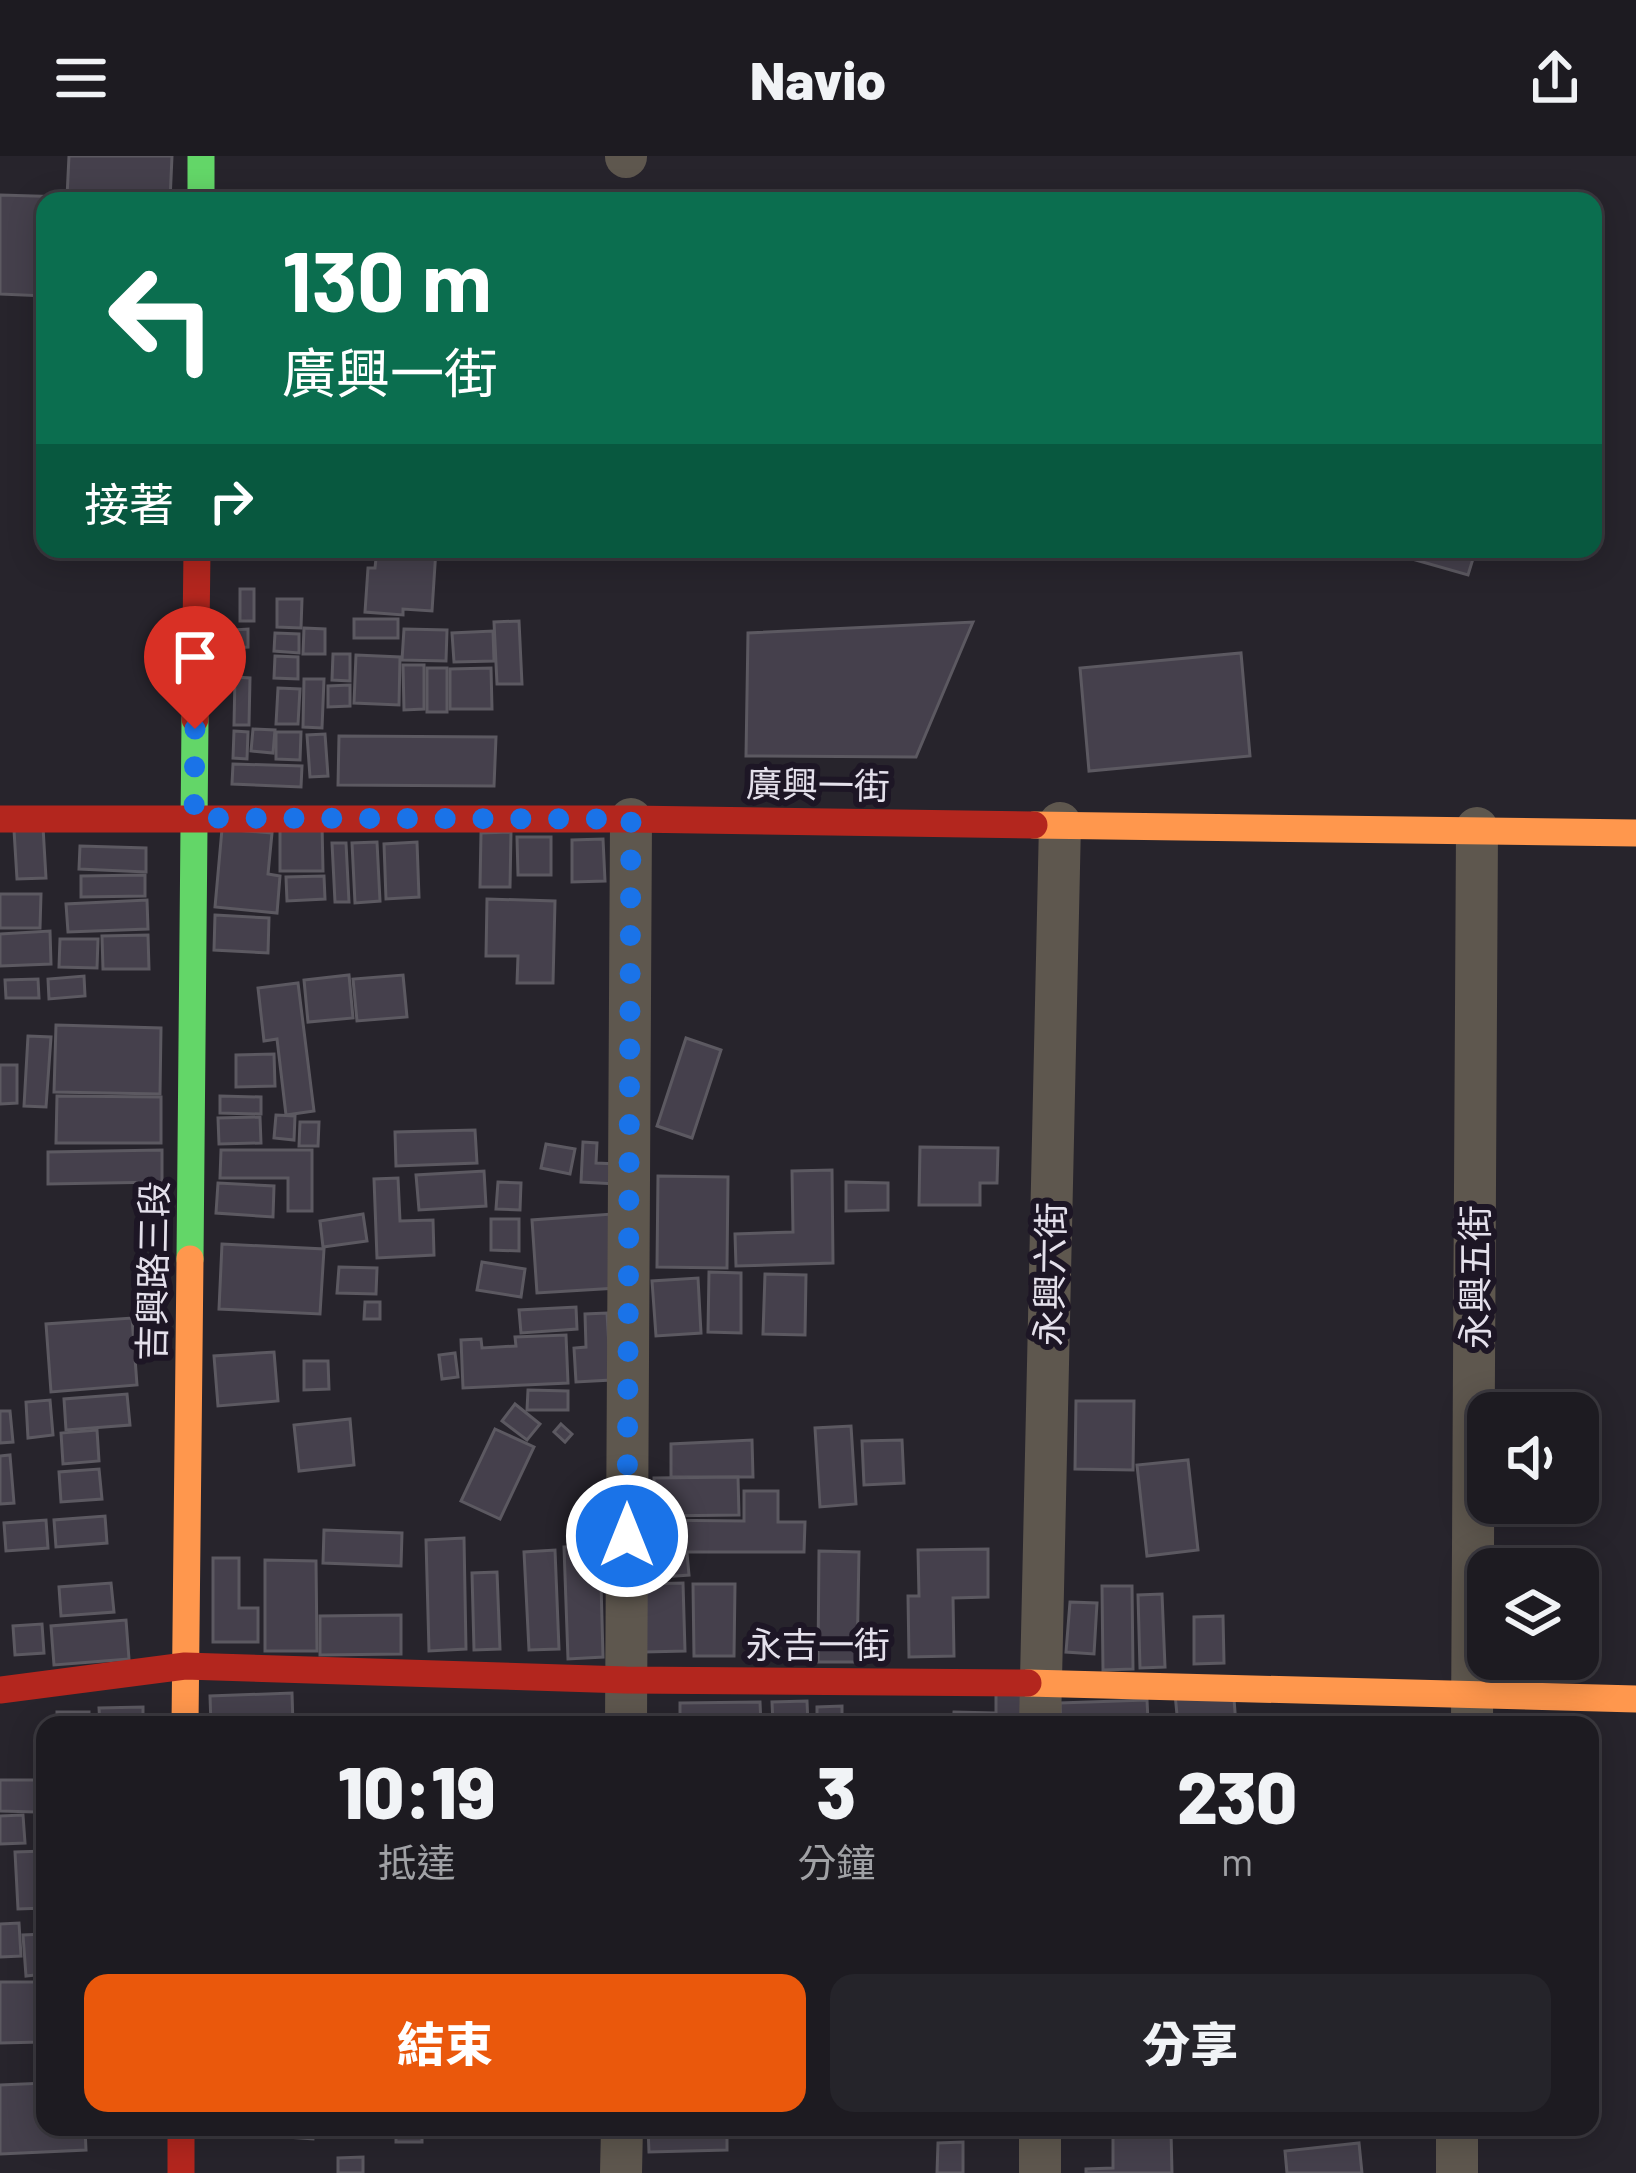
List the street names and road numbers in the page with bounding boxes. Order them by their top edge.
street label: 廣興一街 [746,761,890,806]
street label: 吉興路三段 [128,1181,175,1361]
street label: 永興六街 [1026,1202,1071,1346]
street label: 永興五街 [1452,1205,1495,1349]
street label: 永吉一街 [746,1622,890,1665]

